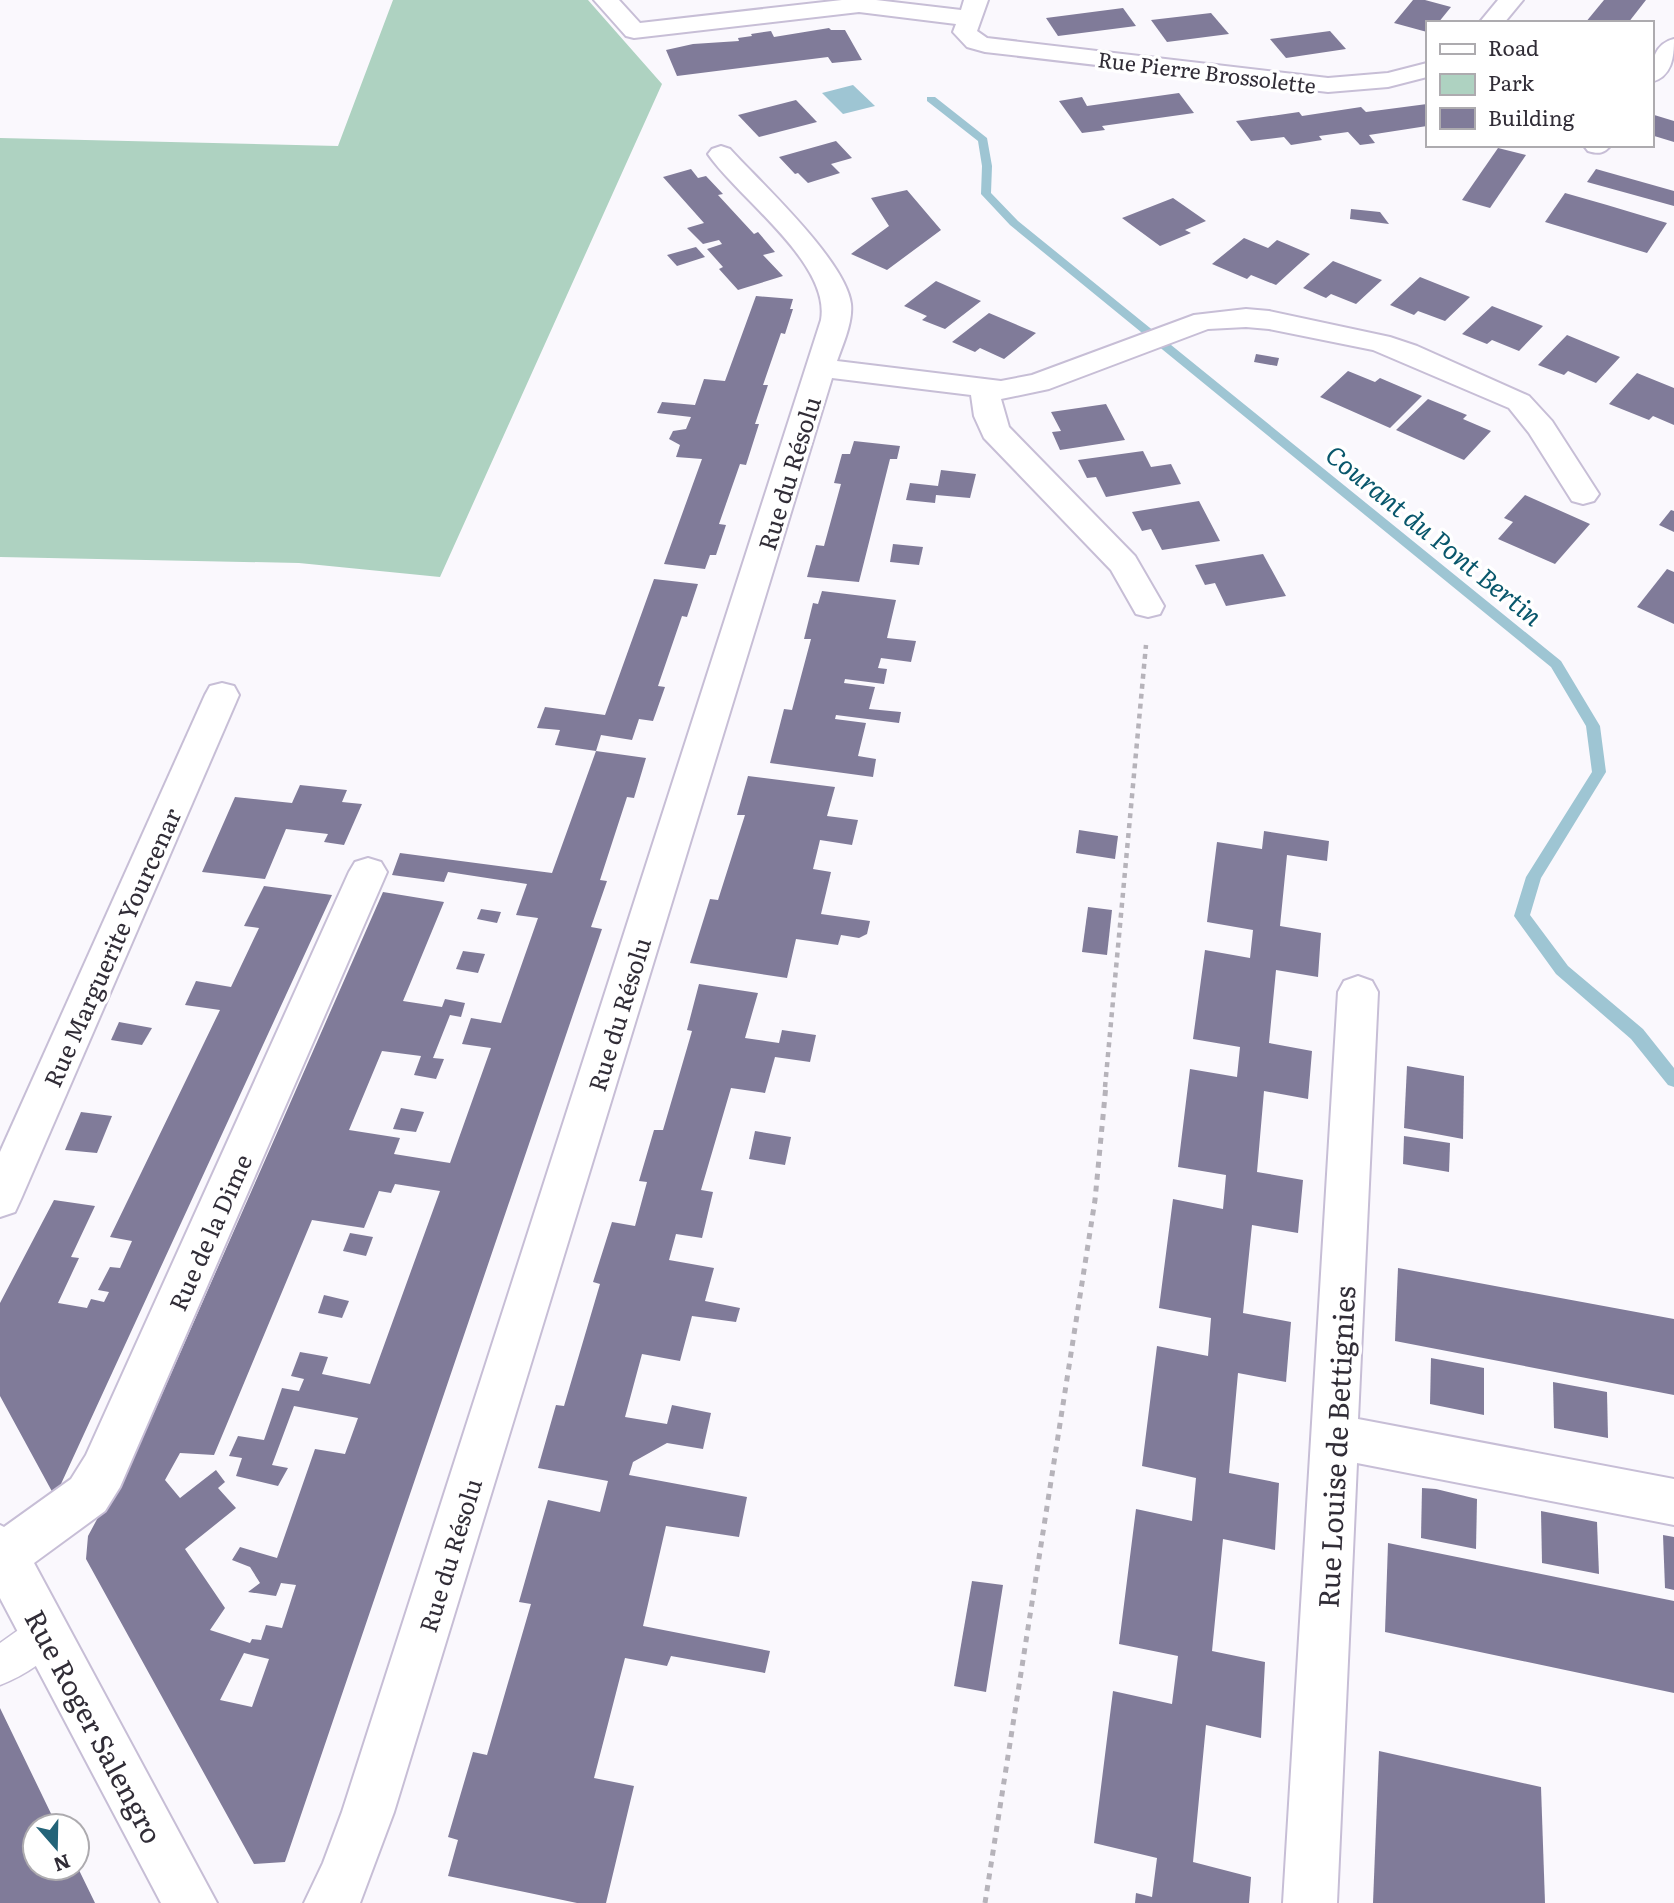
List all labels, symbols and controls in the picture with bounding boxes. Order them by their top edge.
legend [1426,21,1653,147]
text: Road [1488,31,1539,62]
street label: Rue Pierre Brossolette [1096,42,1318,100]
text: Park [1488,66,1534,97]
text: Building [1488,101,1575,132]
street label: Rue du Résolu [748,392,828,554]
water label: Courant du Pont Bertin [1318,434,1552,634]
street label: Rue Marguerite Yourcenar [34,801,189,1092]
street label: Rue du Résolu [578,933,658,1095]
street label: Rue de la Dime [159,1148,259,1316]
street label: Rue Louise de Bettignies [1306,1285,1364,1609]
street label: Rue du Résolu [409,1474,489,1636]
street label: Rue Roger Salengro [16,1602,174,1850]
north arrow [21,1812,91,1882]
text: N [50,1848,74,1880]

